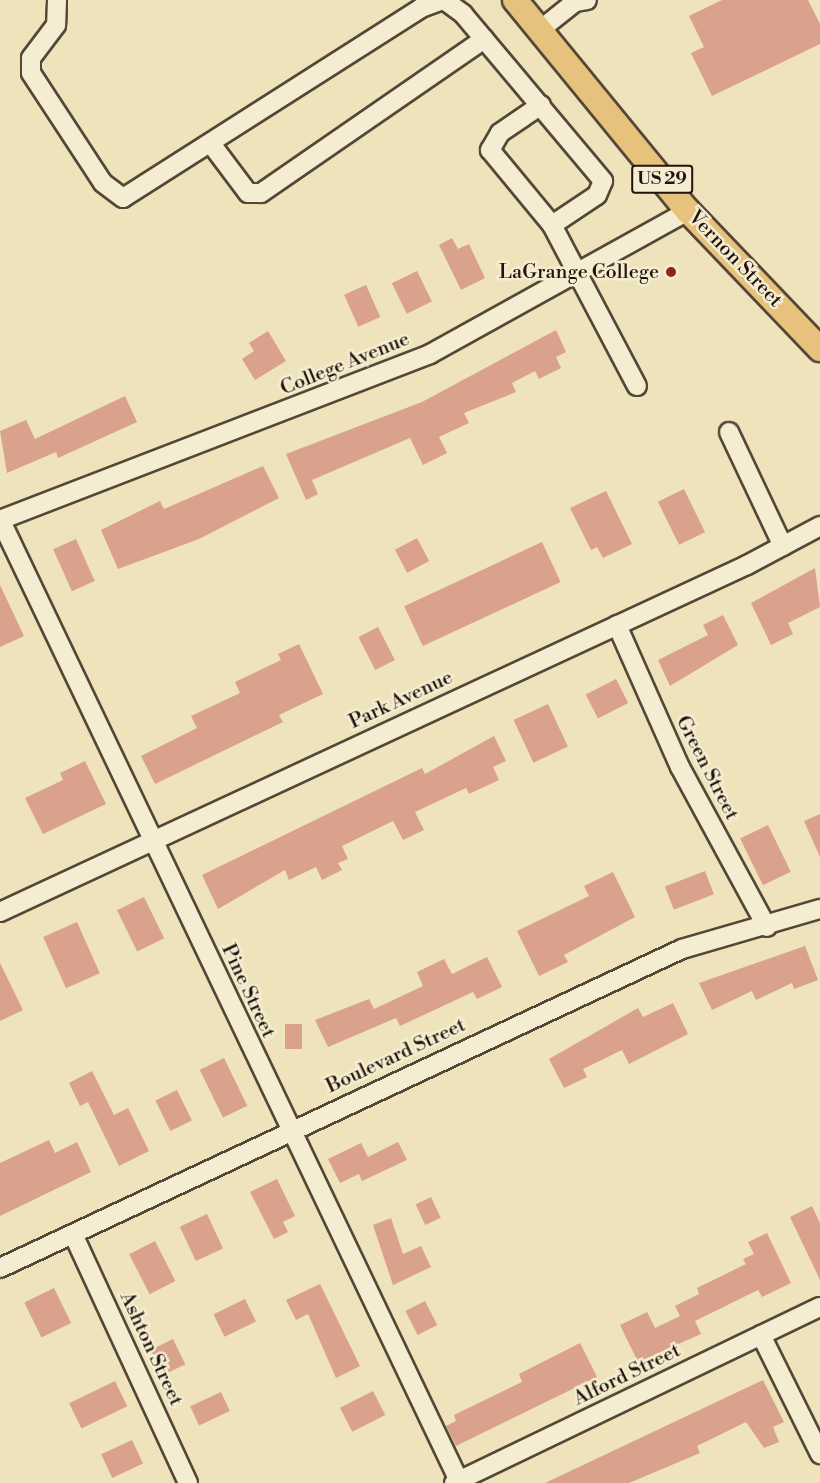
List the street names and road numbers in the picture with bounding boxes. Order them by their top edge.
road number: US 29 [630,164,694,194]
street label: Vernon Street [683,206,787,312]
street label: College Avenue [277,327,413,401]
street label: Park Avenue [345,666,457,734]
street label: Green Street [670,712,744,824]
street label: Pine Street [216,940,280,1042]
street label: Boulevard Street [323,1013,469,1099]
street label: Ashton Street [114,1288,188,1410]
street label: Alford Street [570,1339,684,1411]

